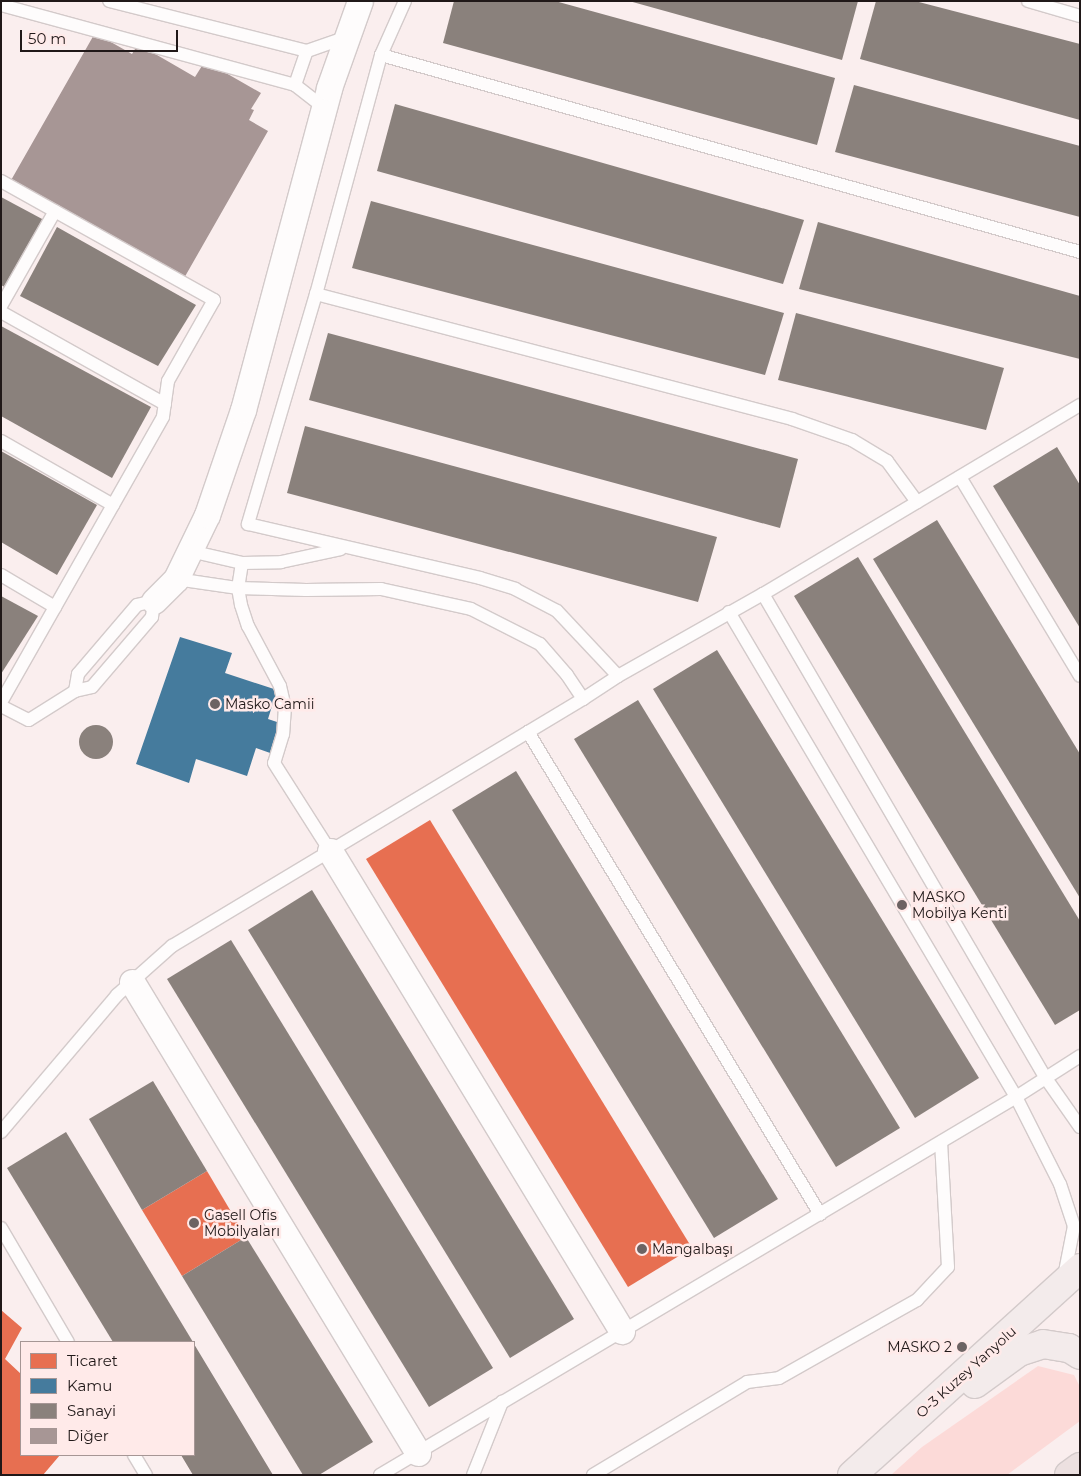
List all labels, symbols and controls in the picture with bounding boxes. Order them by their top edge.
scale bar [22,20,180,52]
text: 50 m [28,29,66,48]
place label: Masko Camii [225,696,314,712]
marker: Masko Camii [209,698,221,710]
place label: MASKO Mobilya Kenti [912,889,1007,922]
marker: MASKO Mobilya Kenti [896,899,908,911]
place label: Gasell Ofis Mobilyaları [204,1207,280,1240]
marker: Gasell Ofis Mobilyaları [188,1217,200,1229]
place label: Mangalbaşı [652,1241,733,1257]
marker: Mangalbaşı [636,1243,648,1255]
street label: O-3 Kuzey Yanyolu [912,1323,1020,1421]
place label: MASKO 2 [887,1339,952,1355]
legend [20,1341,195,1456]
marker: MASKO 2 [956,1341,968,1353]
text: Ticaret [67,1351,118,1370]
text: Kamu [67,1376,112,1395]
text: Sanayi [67,1401,116,1420]
text: Diğer [67,1426,109,1445]

